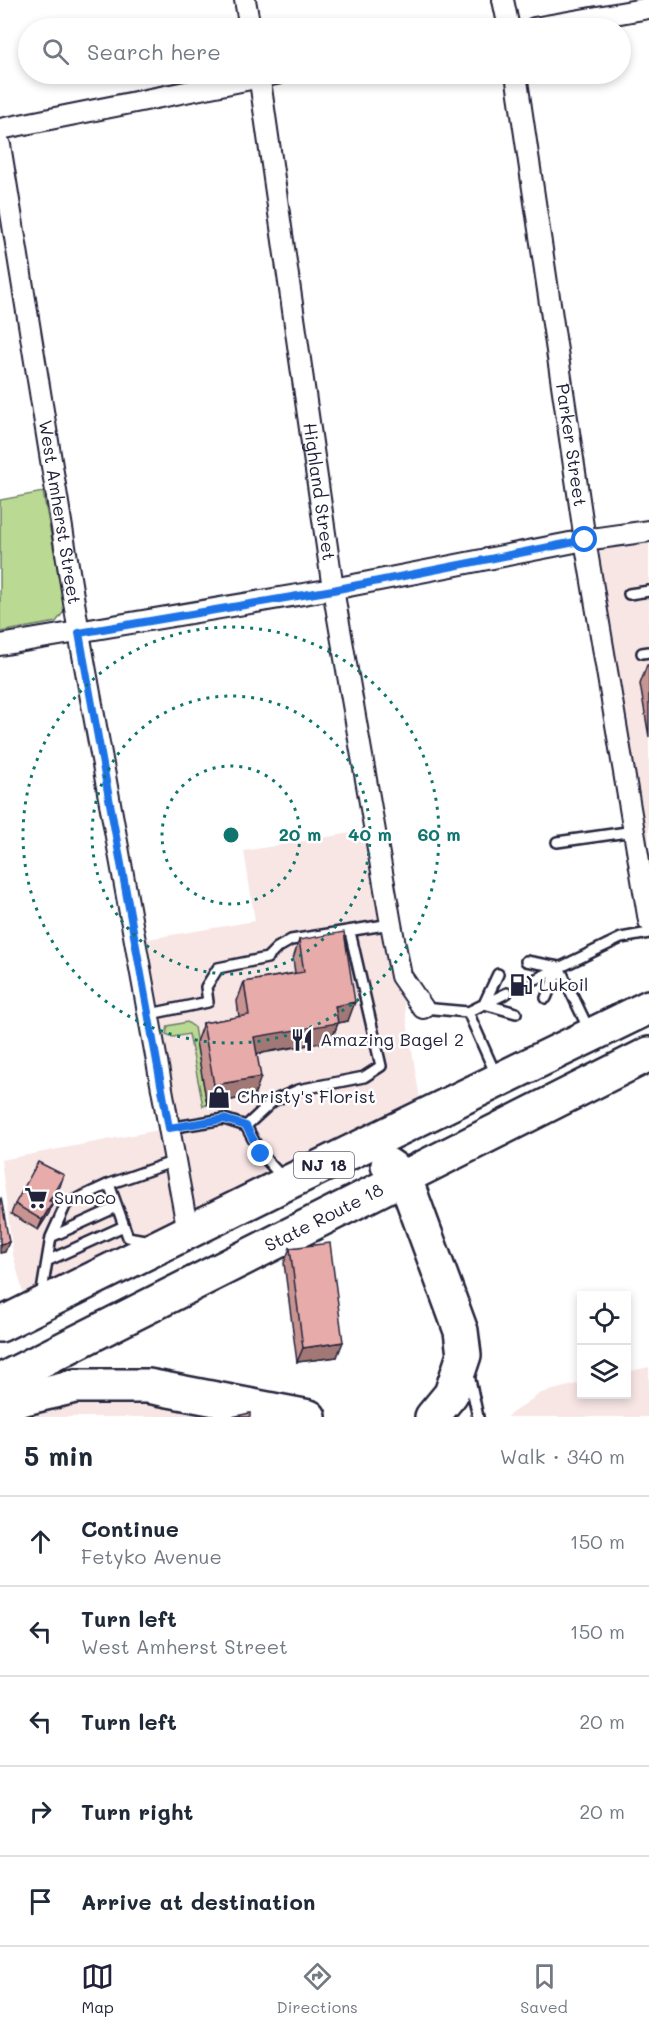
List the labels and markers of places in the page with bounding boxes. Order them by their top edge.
centre of rings [221,825,241,845]
fuel station icon: Lukoil [508,972,534,998]
place label: Lukoil [539,972,589,996]
restaurant icon: Amazing Bagel 2 [289,1027,315,1053]
place label: Amazing Bagel 2 [320,1027,464,1051]
shop icon: Christy's Florist [206,1084,232,1110]
place label: Christy's Florist [237,1084,376,1108]
supermarket icon: Sunoco [23,1185,49,1211]
place label: Sunoco [54,1185,116,1209]

